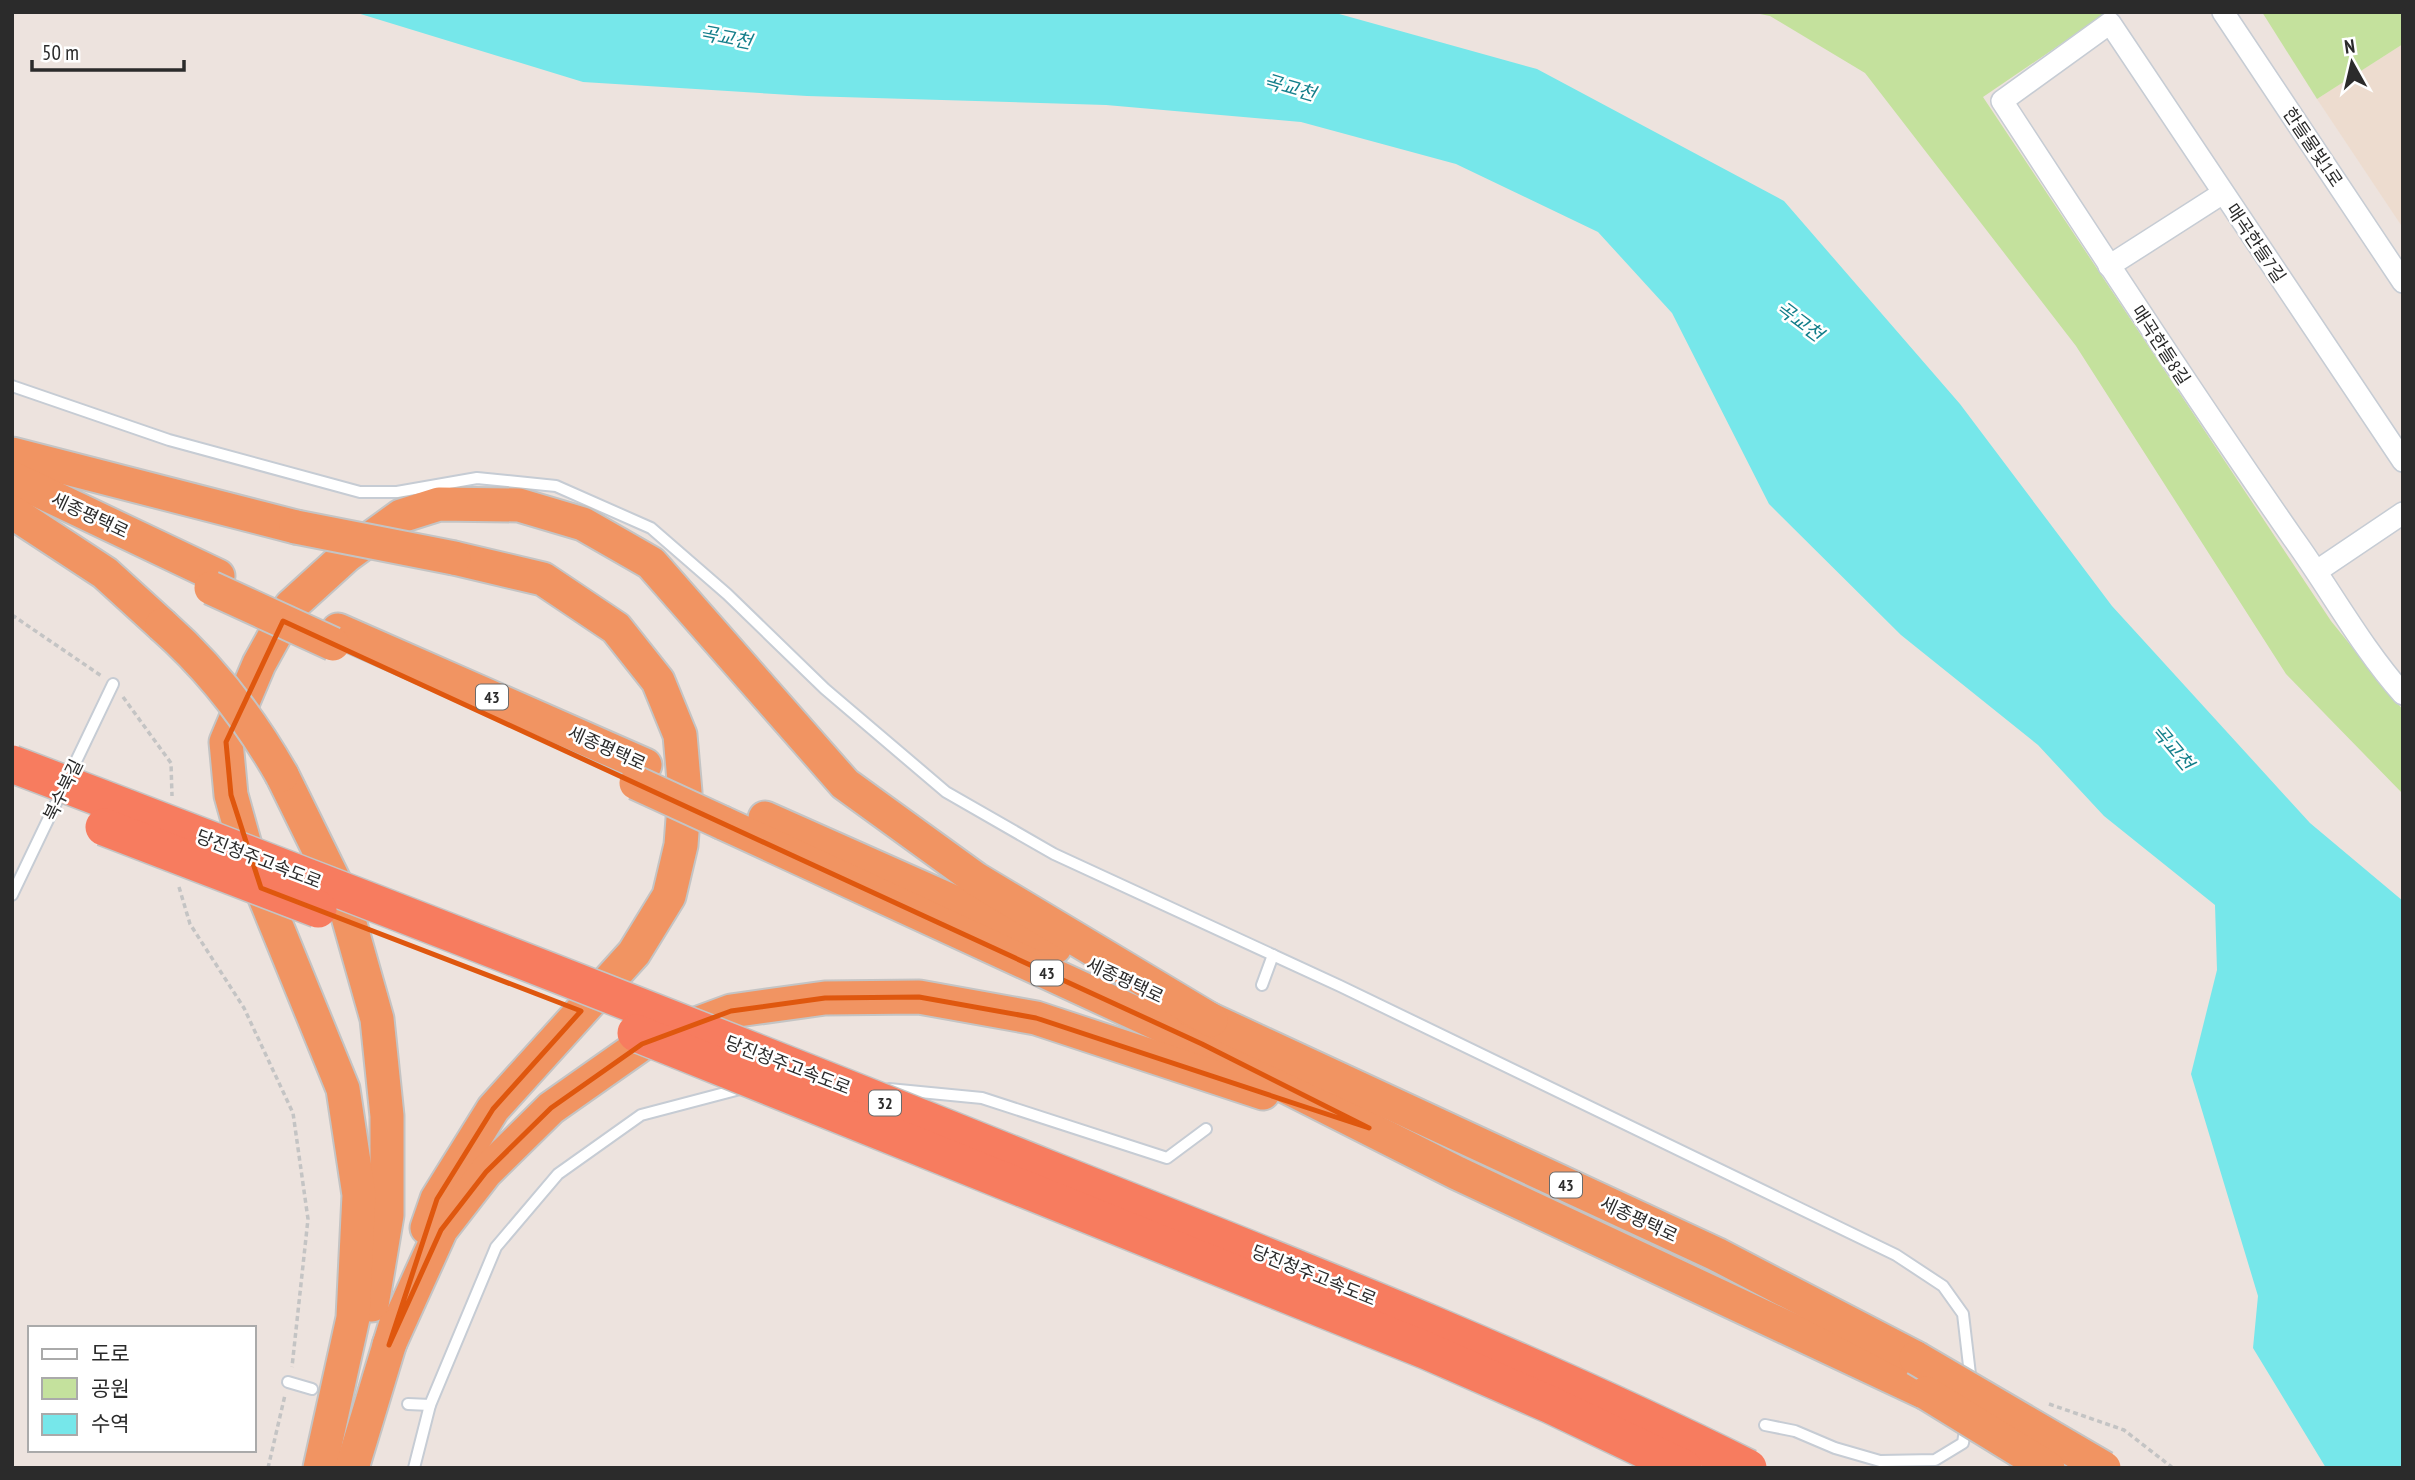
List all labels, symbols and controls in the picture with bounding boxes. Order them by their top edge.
water label: 곡교천 [698,20,756,54]
scale bar [32,28,184,72]
north arrow [2317,28,2387,98]
text: N [2343,34,2356,59]
text: 50 m [42,39,79,66]
water label: 곡교천 [1261,68,1320,106]
street label: 한들물빛1로 [2278,103,2348,191]
street label: 매곡한들7길 [2221,199,2291,287]
water label: 곡교천 [1772,296,1829,347]
street label: 매곡한들8길 [2127,301,2195,389]
street label: 세종평택로 [48,487,132,543]
road number: 43 [476,684,508,710]
water label: 곡교천 [2147,719,2200,776]
street label: 세종평택로 [564,721,650,775]
street label: 북수북길 [38,755,88,825]
street label: 당진청주고속도로 [193,825,325,893]
street label: 세종평택로 [1083,952,1167,1008]
road number: 43 [1031,960,1063,986]
street label: 당진청주고속도로 [722,1031,854,1099]
road number: 32 [869,1091,901,1116]
road number: 43 [1550,1172,1582,1198]
street label: 세종평택로 [1597,1191,1681,1247]
street label: 당진청주고속도로 [1248,1240,1380,1310]
legend [28,1326,256,1452]
text: 도로 [91,1340,130,1367]
text: 공원 [91,1375,130,1402]
text: 수역 [91,1410,130,1437]

